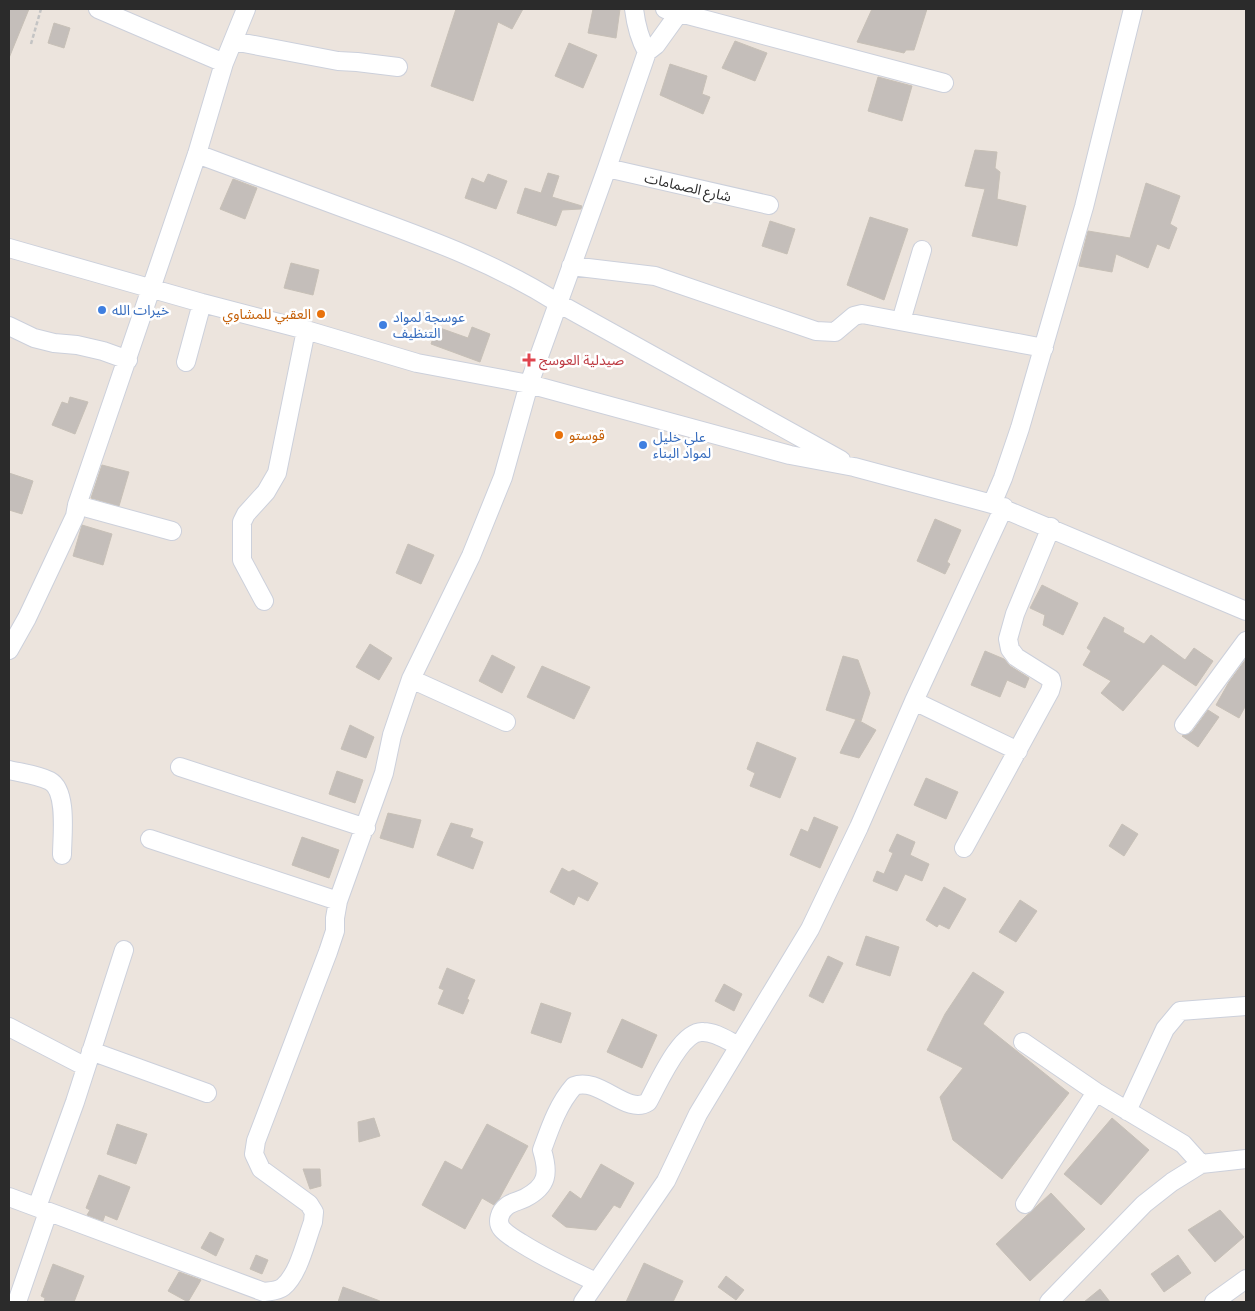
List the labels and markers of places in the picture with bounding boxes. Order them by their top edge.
place label: خيرات الله [112,302,169,319]
marker: خيرات الله [96,304,108,316]
place label: العقبي للمشاوي [223,306,311,325]
marker: العقبي للمشاوي [315,308,327,320]
place label: عوسجة لمواد التنظيف [393,309,465,342]
marker: عوسجة لمواد التنظيف [377,319,389,331]
place label: صيدلية العوسج [539,352,625,371]
marker: صيدلية العوسج [523,354,535,366]
place label: قوستو [569,427,605,444]
marker: قوستو [553,429,565,441]
place label: علي خليل لمواد البناء [653,429,711,462]
marker: علي خليل لمواد البناء [637,439,649,451]

